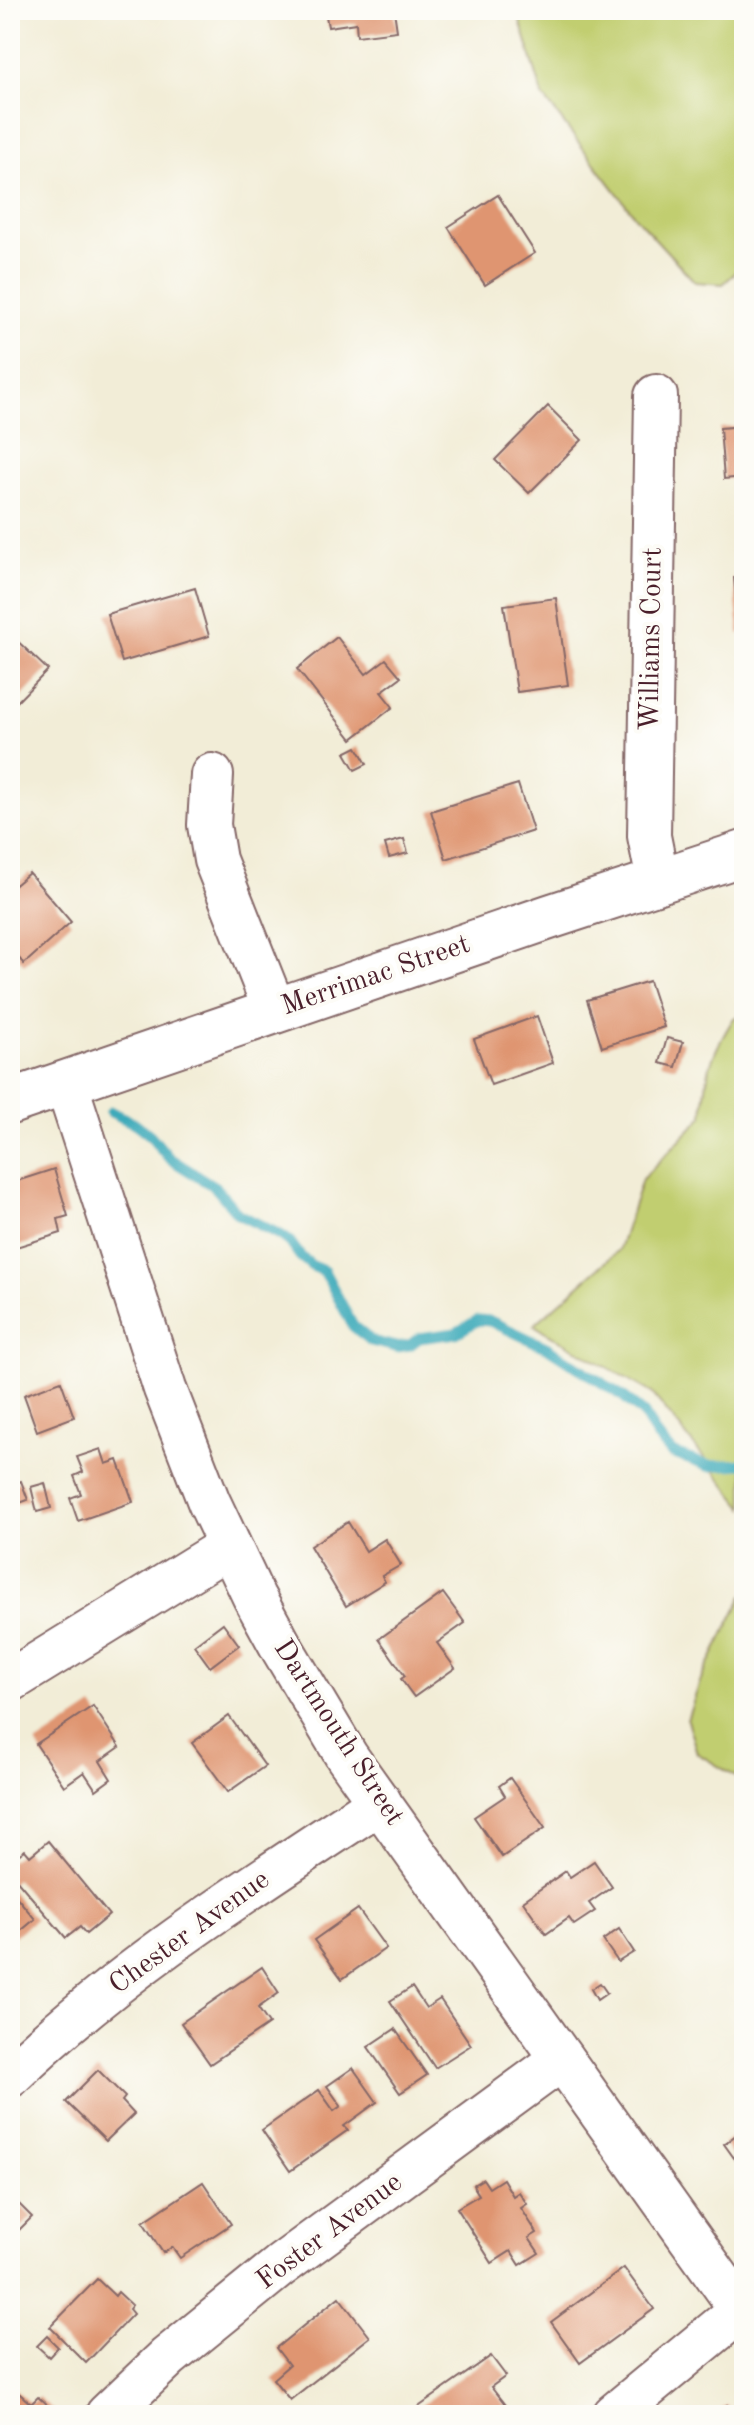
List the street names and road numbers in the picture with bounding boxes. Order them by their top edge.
street label: Williams Court [636,547,668,731]
street label: Merrimac Street [278,931,474,1021]
street label: Dartmouth Street [268,1635,408,1831]
street label: Chester Avenue [105,1866,275,2000]
street label: Foster Avenue [252,2168,408,2296]

